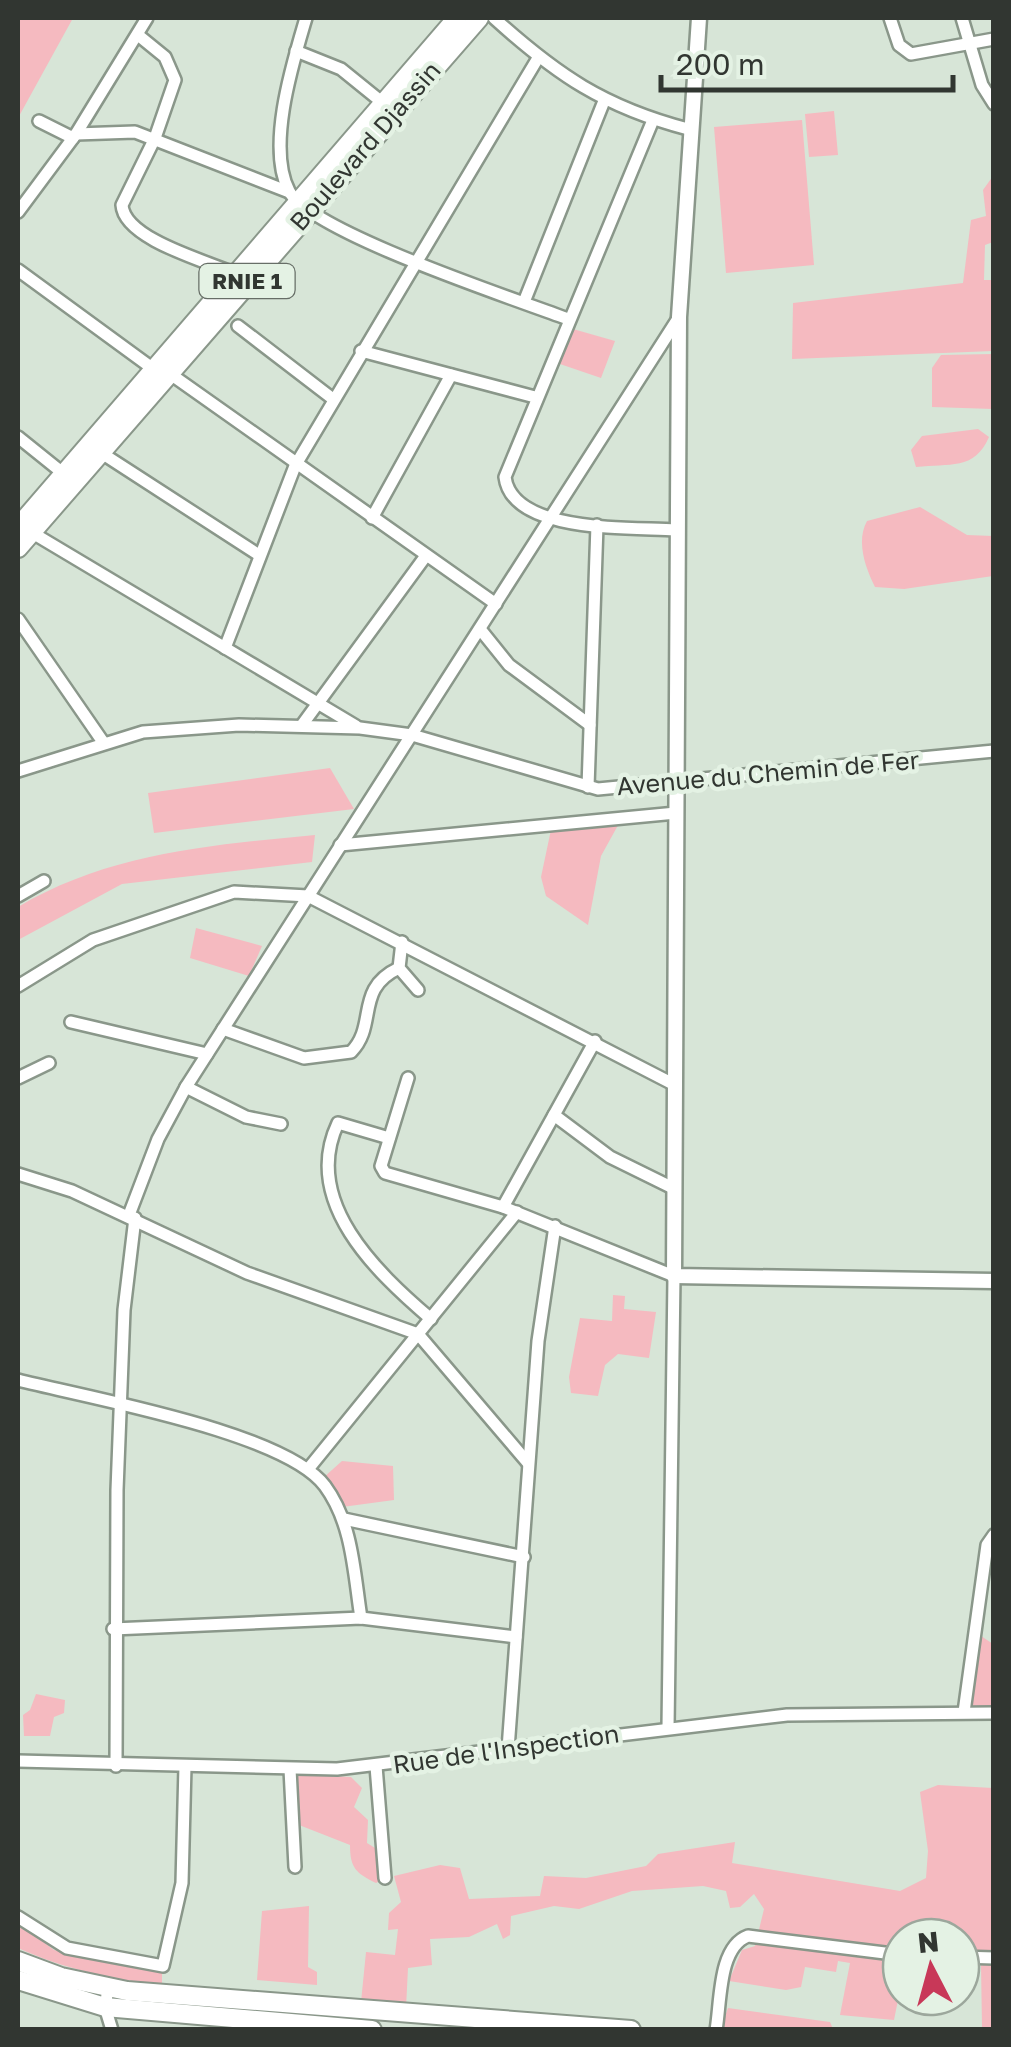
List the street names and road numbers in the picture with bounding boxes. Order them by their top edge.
street label: Boulevard Djassin [283,55,447,237]
road number: RNIE 1 [200,264,294,298]
street label: Avenue du Chemin de Fer [615,744,921,801]
street label: Rue de l'Inspection [391,1717,621,1780]

